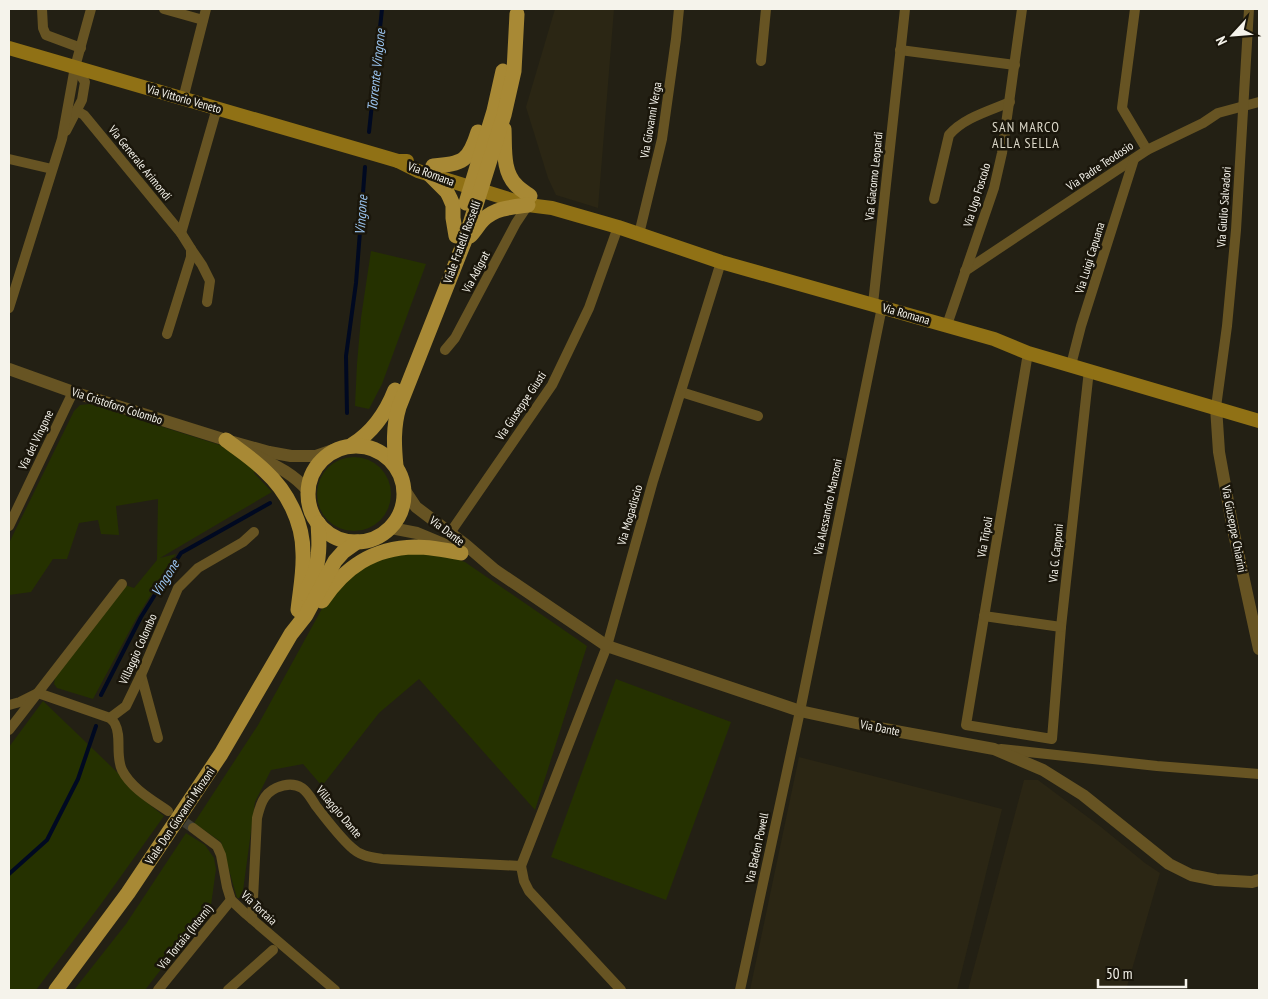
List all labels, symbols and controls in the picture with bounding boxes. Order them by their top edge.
north arrow [1208,10,1258,60]
water label: Torrente Vingone [363,27,389,112]
text: N [1212,33,1231,48]
street label: Via Vittorio Veneto [144,80,223,116]
street label: Via Giovanni Verga [636,80,665,160]
district label: SAN MARCO ALLA SELLA [992,118,1060,152]
street label: Via Generale Arimondi [105,121,175,203]
street label: Via Giacomo Leopardi [861,131,886,222]
street label: Via Padre Teodosio [1063,138,1136,194]
street label: Via Romana [405,158,457,189]
street label: Via Ugo Foscolo [959,161,993,230]
street label: Via Giulio Salvadori [1213,166,1234,249]
water label: Vingone [351,193,371,235]
street label: Viale Fratelli Rosselli [439,198,483,286]
street label: Via Luigi Capuana [1071,220,1108,296]
street label: Via Adigrat [458,248,493,296]
street label: Via Romana [880,299,932,327]
street label: Via Giuseppe Giusti [491,368,549,444]
street label: Via Cristoforo Colombo [69,383,165,427]
street label: Via del Vingone [14,407,56,473]
street label: Via Alessandro Manzoni [810,457,845,557]
street label: Via Mogadiscio [613,483,645,548]
street label: Via Giuseppe Chiarini [1219,483,1250,574]
street label: Via Dante [426,512,468,549]
street label: Via Tripoli [973,515,995,560]
street label: Via G. Capponi [1045,523,1066,584]
water label: Vingone [147,555,184,600]
street label: Villaggio Colombo [115,611,160,687]
street label: Via Dante [858,716,901,739]
street label: Viale Don Giovanni Minzoni [141,764,218,868]
street label: Villaggio Dante [312,782,366,841]
street label: Via Baden Powell [742,811,771,885]
street label: Via Tortaia [238,887,281,928]
street label: Via Tortaia (Interni) [153,901,215,973]
scale bar [1098,956,1186,988]
text: 50 m [1106,964,1132,983]

